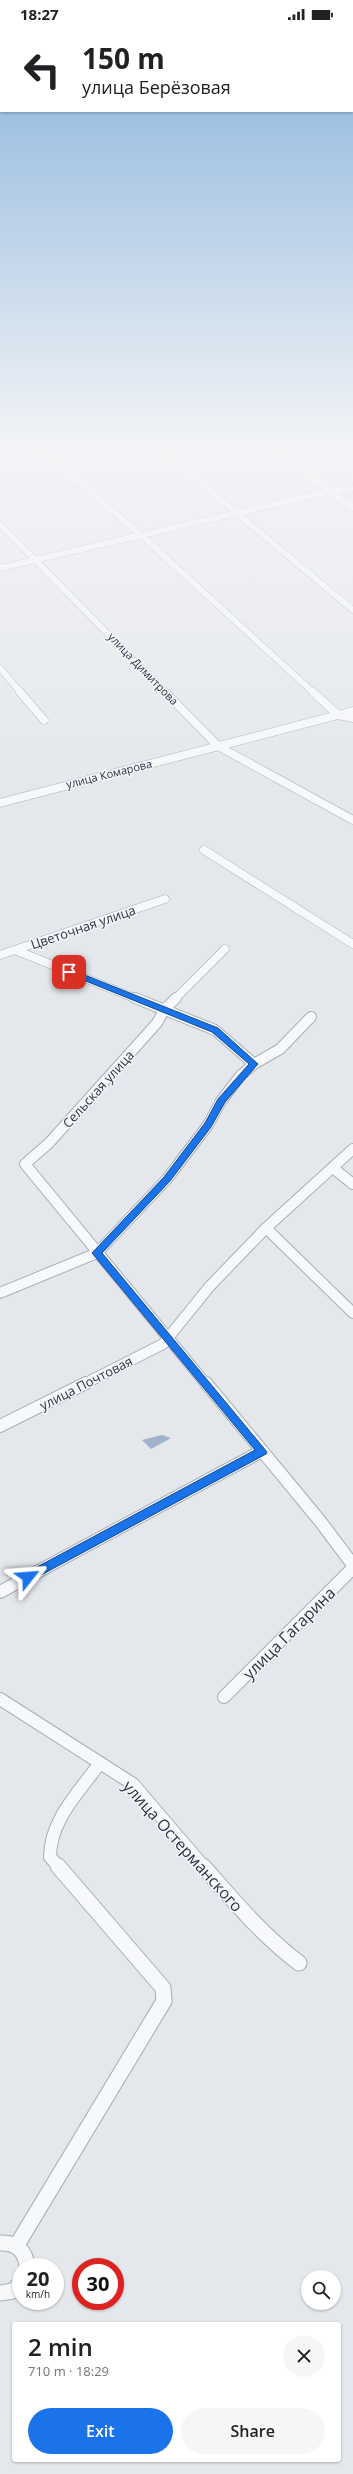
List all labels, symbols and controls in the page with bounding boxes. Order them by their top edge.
text: 18:27 [20,4,59,24]
text: 150 m [82,39,165,77]
icon: left [16,44,68,96]
text: улица Берёзовая [82,75,231,99]
street label: улица Димитрова [105,629,182,708]
street label: улица Комарова [64,756,153,791]
street label: Цветочная улица [28,901,138,953]
pin [52,955,86,989]
icon: arrive [58,961,80,983]
street label: Сельская улица [58,1046,138,1132]
street label: улица Почтовая [36,1352,136,1414]
position arrow [7,1556,49,1598]
street label: улица Гагарина [238,1582,340,1684]
street label: улица Остерманского [118,1776,248,1916]
speed limit sign: 30 [72,2258,124,2310]
text: 20 [27,2265,49,2292]
map controls [301,2270,341,2310]
button: search [301,2270,341,2310]
text: km/h [26,2287,50,2301]
text: 2 min [28,2330,93,2363]
button: close [283,2335,325,2377]
text: 710 m · 18:29 [28,2362,109,2380]
button: Exit [28,2408,173,2454]
button: Share [181,2408,325,2454]

